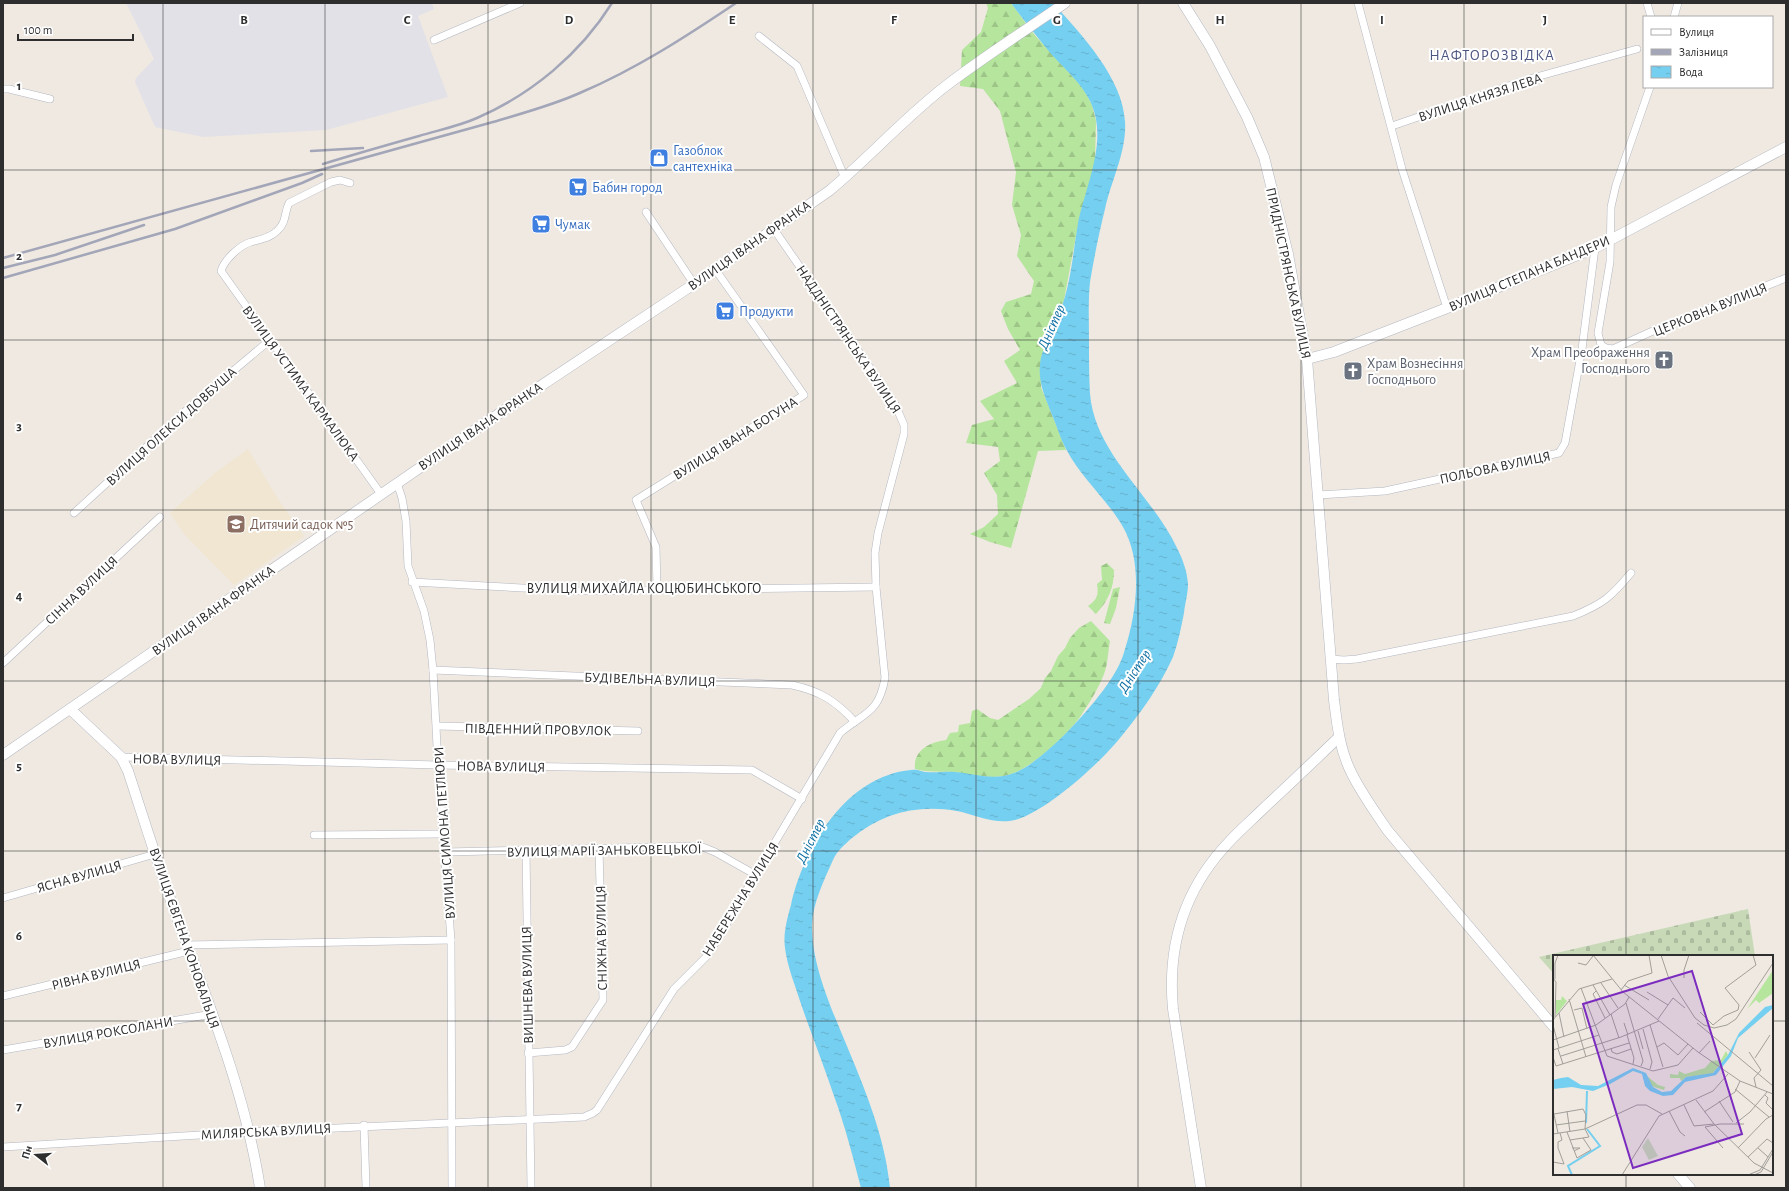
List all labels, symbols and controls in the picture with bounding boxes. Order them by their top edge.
text: B [240,14,248,27]
text: C [404,14,411,27]
text: D [565,14,574,27]
text: E [729,14,736,27]
text: F [891,14,898,27]
text: G [1053,14,1061,27]
text: H [1215,14,1225,27]
text: I [1380,14,1384,27]
text: J [1543,14,1547,27]
scale bar [18,16,133,42]
legend [1643,16,1773,88]
text: 100 m [24,24,52,36]
text: Вулиця [1679,26,1714,39]
text: Залізниця [1679,46,1728,58]
district label: НАФТОРОЗВІДКА [1429,48,1555,63]
text: Вода [1679,66,1703,78]
street label: ВУЛИЦЯ КНЯЗЯ ЛЕВА [1417,71,1544,125]
text: 1 [17,80,21,93]
place label: Газоблок сантехніка [673,144,733,174]
shop icon: Газоблок сантехніка [648,147,670,169]
supermarket icon: Бабин город [567,176,589,198]
place label: Бабин город [592,181,662,195]
street label: ПРИДНІСТРЯНСЬКА ВУЛИЦЯ [1263,186,1313,360]
street label: ВУЛИЦЯ ІВАНА ФРАНКА [686,198,813,293]
supermarket icon: Чумак [530,213,552,235]
place label: Чумак [555,218,591,232]
street label: ВУЛИЦЯ СТЕПАНА БАНДЕРИ [1447,234,1612,314]
text: 2 [16,250,22,263]
street label: НАДДНІСТРЯНСЬКА ВУЛИЦЯ [793,263,903,416]
street label: ЦЕРКОВНА ВУЛИЦЯ [1651,281,1769,339]
supermarket icon: Продукти [714,300,736,322]
water label: Дністер [1035,302,1068,353]
street label: ВУЛИЦЯ УСТИМА КАРМАЛЮКА [239,303,361,464]
place label: Продукти [739,305,794,319]
place label: Храм Преображення Господнього [1531,346,1650,376]
church icon: Храм Преображення Господнього [1653,349,1675,371]
place label: Храм Вознесіння Господнього [1367,357,1463,387]
church icon: Храм Вознесіння Господнього [1342,360,1364,382]
street label: ВУЛИЦЯ ОЛЕКСИ ДОВБУША [104,365,239,489]
street label: ВУЛИЦЯ ІВАНА ФРАНКА [416,380,545,473]
street label: ВУЛИЦЯ ІВАНА БОГУНА [671,395,800,483]
text: 3 [16,420,22,433]
street label: ПОЛЬОВА ВУЛИЦЯ [1438,449,1552,487]
school or university icon: Дитячий садок №5 [225,513,247,535]
place label: Дитячий садок №5 [250,518,354,532]
street label: СІННА ВУЛИЦЯ [43,554,121,628]
street label: ВУЛИЦЯ ІВАНА ФРАНКА [150,563,277,658]
street label: ВУЛИЦЯ МИХАЙЛА КОЦЮБИНСЬКОГО [527,581,761,596]
text: 4 [16,590,23,603]
water label: Дністер [1115,647,1154,696]
street label: БУДІВЕЛЬНА ВУЛИЦЯ [584,671,716,689]
street label: ПІВДЕННИЙ ПРОВУЛОК [464,721,612,738]
street label: ВУЛИЦЯ СИМОНА ПЕТЛЮРИ [432,746,458,920]
street label: НОВА ВУЛИЦЯ [132,752,222,768]
street label: НОВА ВУЛИЦЯ [456,759,546,775]
text: 5 [16,760,22,773]
water label: Дністер [792,816,828,867]
street label: ВУЛИЦЯ МАРІЇ ЗАНЬКОВЕЦЬКОЇ [506,840,702,860]
street label: НАБЕРЕЖНА ВУЛИЦЯ [700,840,782,959]
street label: ВУЛИЦЯ ЄВГЕНА КОНОВАЛЬЦЯ [147,846,222,1030]
street label: ЯСНА ВУЛИЦЯ [35,858,123,896]
street label: СНІЖНА ВУЛИЦЯ [594,885,610,991]
street label: ВИШНЕВА ВУЛИЦЯ [520,926,536,1044]
text: 6 [16,930,22,943]
inset map [1553,955,1773,1175]
street label: РІВНА ВУЛИЦЯ [50,957,142,993]
street label: ВУЛИЦЯ РОКСОЛАНИ [42,1015,174,1051]
text: 7 [16,1100,22,1113]
street label: МИЛЯРСЬКА ВУЛИЦЯ [200,1122,332,1142]
north arrow [16,1135,56,1175]
text: Пн [20,1144,34,1160]

